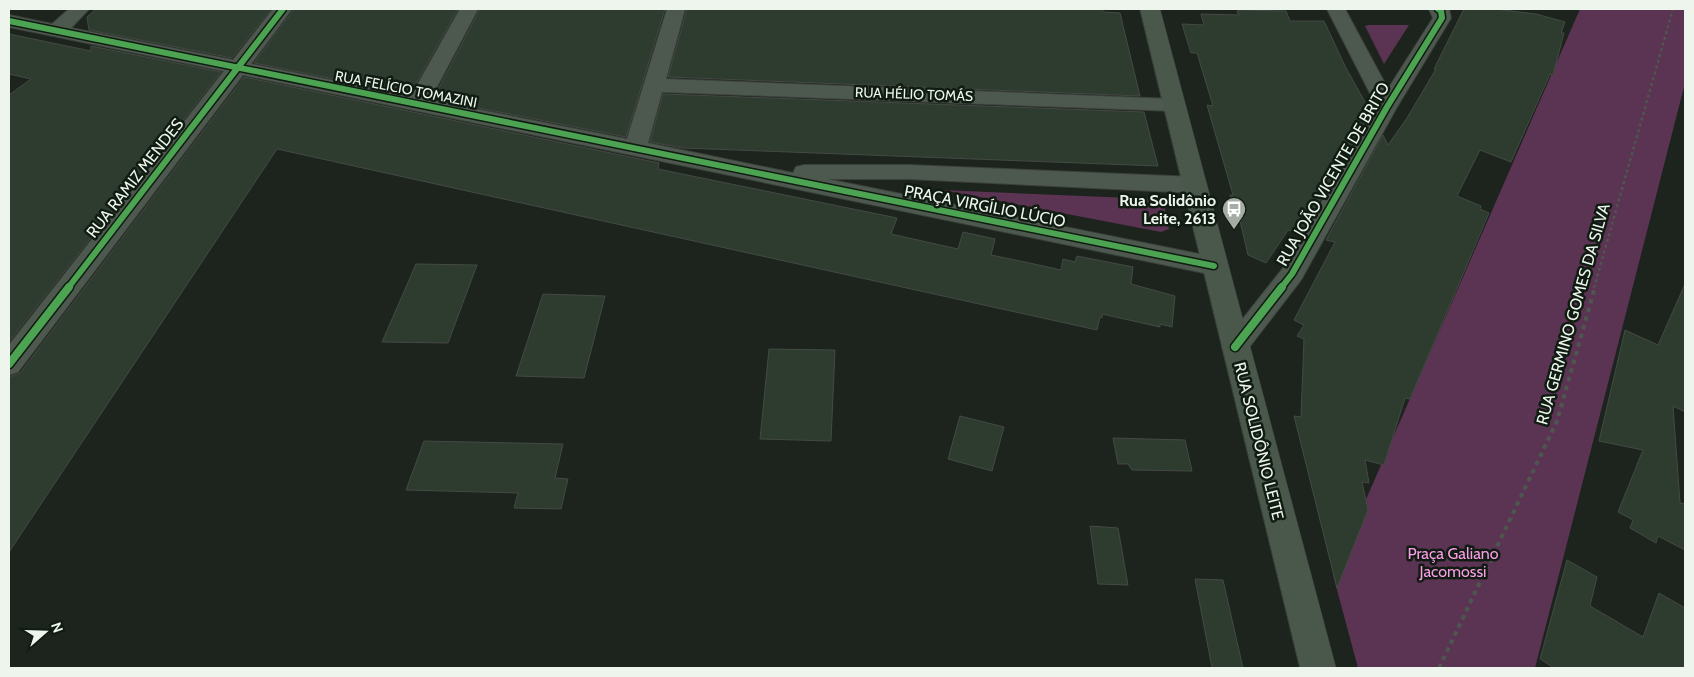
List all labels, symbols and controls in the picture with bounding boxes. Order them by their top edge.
street label: RUA FELÍCIO TOMAZINI [333,66,479,112]
street label: RUA JOÃO VICENTE DE BRITO [1273,79,1393,269]
street label: RUA HÉLIO TOMÁS [855,83,973,105]
street label: RUA RAMIZ MENDES [83,115,187,241]
street label: PRAÇA VIRGÍLIO LÚCIO [903,181,1067,231]
place label: Rua Solidônio Leite, 2613 [1119,191,1216,228]
bus stop icon: Rua Solidônio Leite, 2613 [1221,196,1247,230]
street label: RUA GERMINO GOMES DA SILVA [1532,201,1614,427]
street label: RUA SOLIDÔNIO LEITE [1230,360,1288,522]
park label: Praça Galiano Jacomossi [1407,544,1499,581]
north arrow [20,607,70,657]
text: N [47,620,67,635]

